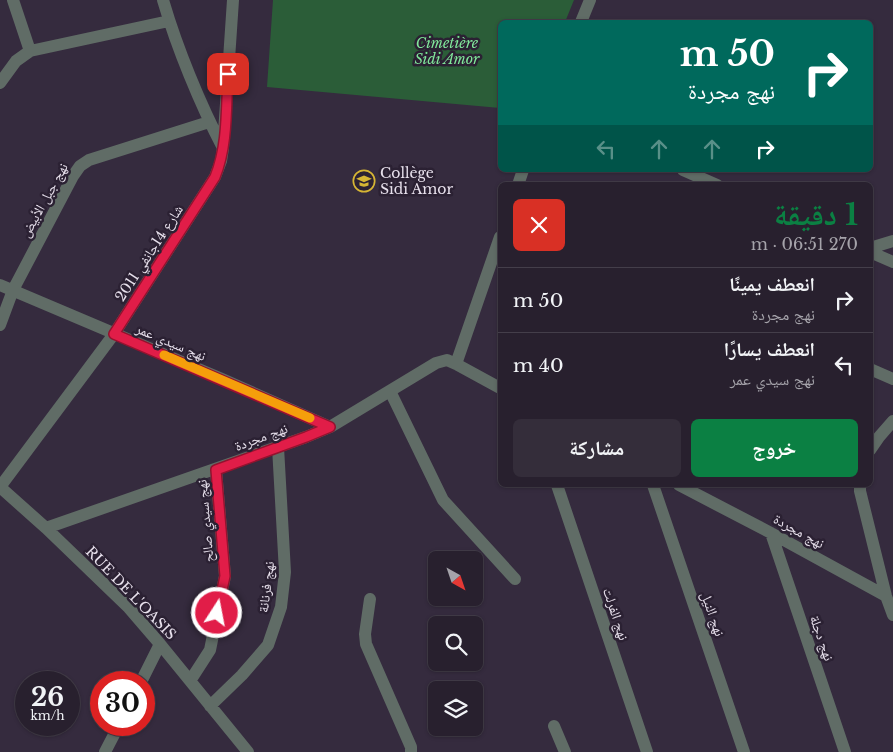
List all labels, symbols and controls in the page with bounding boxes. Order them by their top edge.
text: 50 m [680,32,775,75]
park label: Cimetière Sidi Amor [415,34,480,68]
icon: right [793,40,858,105]
pin [207,53,249,95]
icon: arrive [214,60,242,88]
text: نهج مجردة [688,78,775,105]
icon: left [592,135,620,163]
icon: ahead [645,135,673,163]
icon: ahead [698,135,726,163]
icon: right [751,135,779,163]
street label: نهج جبل الأبيض [16,159,73,241]
place label: Collège Sidi Amor [380,164,453,198]
school or university icon: Collège Sidi Amor [352,169,376,193]
text: 1 دقيقة [774,196,858,233]
button: close [513,199,565,251]
street label: شارع 14جانفي 2011 [111,201,189,306]
text: 270 m · 06:51 [751,234,858,254]
text: انعطف يمينًا [729,273,815,296]
icon: right [830,286,858,314]
text: 50 m [513,289,563,312]
text: نهج مجردة [752,304,815,324]
street label: نهج سيدي عمر [131,319,209,367]
text: انعطف يسارًا [724,338,815,361]
icon: left [830,351,858,379]
text: 40 m [513,354,564,377]
text: نهج سيدي عمر [730,369,815,389]
street label: نهج مجردة [232,419,291,456]
button: مشاركة [513,419,681,477]
button: خروج [691,419,858,477]
street label: نهج سيدي صالح [192,479,220,563]
street label: نهج مجردة [770,510,828,553]
street label: RUE DE L'OASIS [82,543,180,643]
north arrow [428,551,482,606]
map controls [428,551,483,736]
street label: نهج فرنانة [254,560,279,614]
street label: نهج الفرلت [598,585,633,643]
position arrow [190,586,242,638]
street label: نهج النيل [696,589,729,639]
street label: نهج دجلة [805,613,838,664]
button: search [428,616,483,671]
speed limit sign: 30 [90,671,155,736]
button: layers [428,681,483,736]
text: 26 [31,682,64,713]
text: km/h [30,708,65,723]

